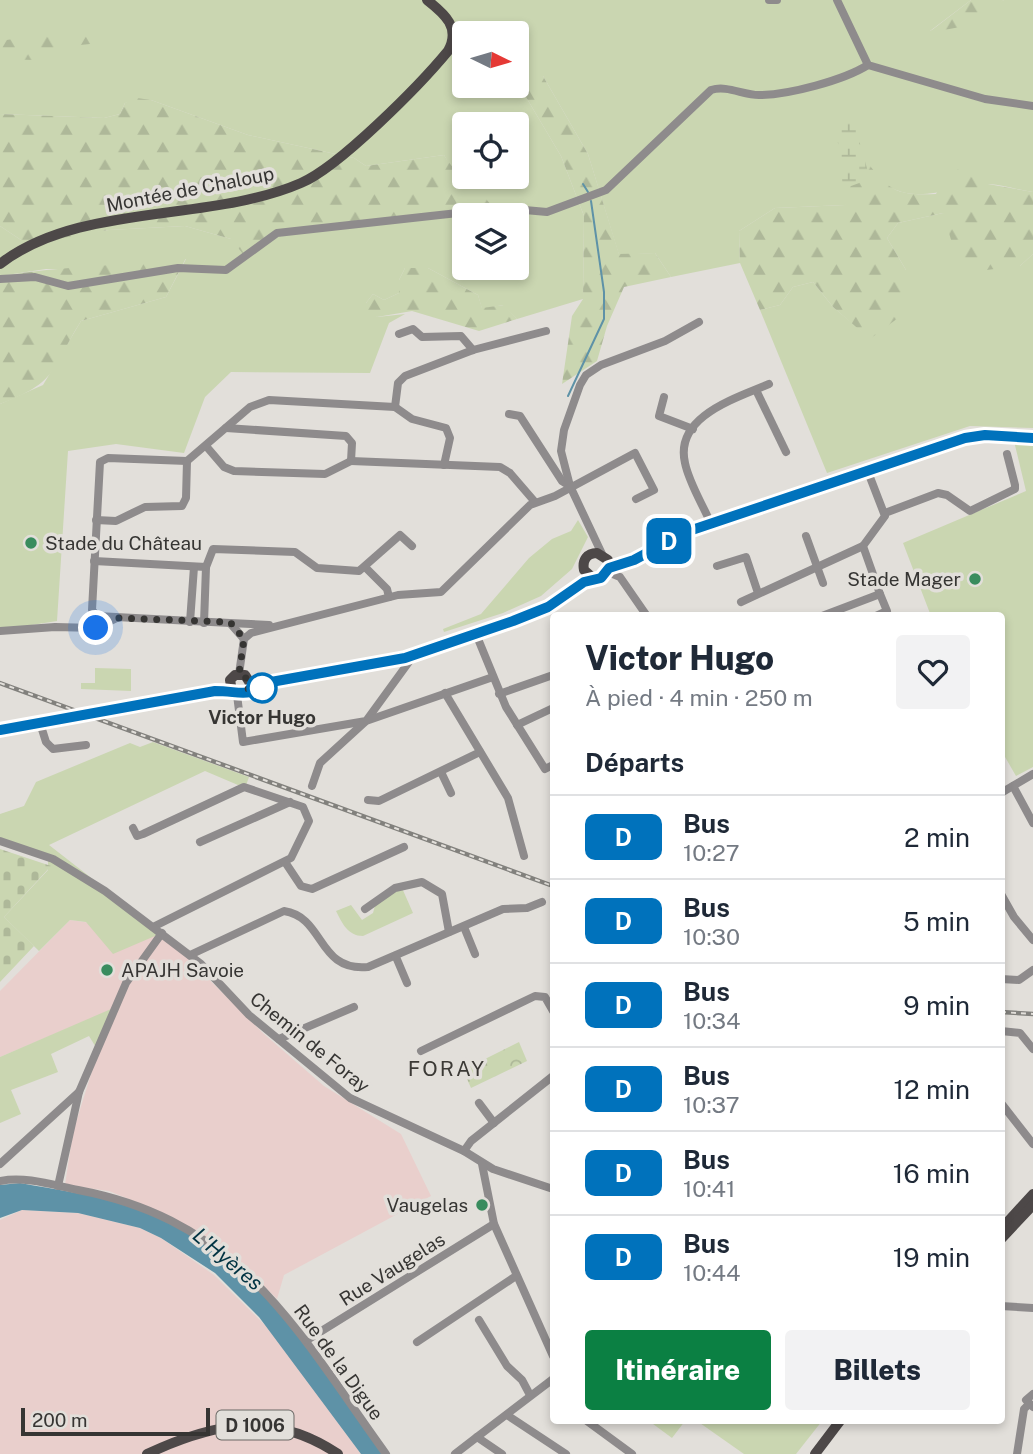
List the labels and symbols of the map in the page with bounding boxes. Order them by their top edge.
north arrow [452,21,528,98]
street label: Montée de Chaloup [104,162,276,216]
line badge: D [646,518,692,564]
place label: Stade du Château [45,532,202,554]
marker: Stade du Château [23,535,39,551]
place label: Stade Mager [847,568,961,590]
marker: Stade Mager [967,571,983,587]
your location [78,610,113,645]
marker: Victor Hugo [247,673,277,703]
place label: Victor Hugo [208,706,316,728]
place label: APAJH Savoie [121,959,244,981]
marker: APAJH Savoie [99,962,115,978]
street label: Chemin de Foray [246,987,374,1097]
district label: FORAY [408,1056,486,1081]
place label: Vaugelas [387,1194,468,1216]
marker: Vaugelas [474,1197,490,1213]
water label: L'Hyères [188,1223,268,1295]
street label: Rue Vaugelas [335,1228,449,1310]
street label: Rue de la Digue [290,1300,388,1424]
scale bar [21,1405,210,1437]
road number: D 1006 [216,1410,294,1440]

